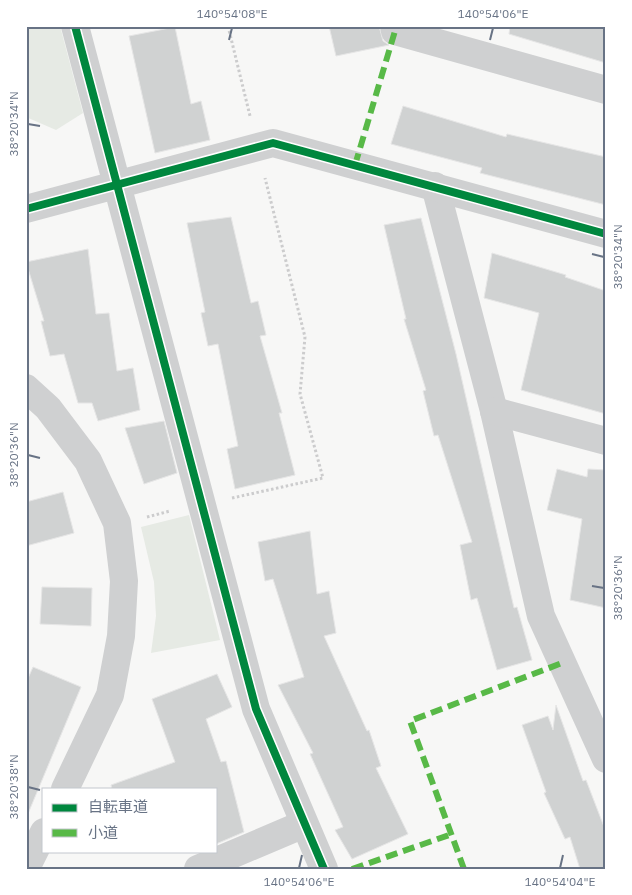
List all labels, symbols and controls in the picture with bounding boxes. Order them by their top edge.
text: 140°54'08"E [197,6,267,21]
text: 140°54'06"E [458,6,528,21]
text: 38°20'34"N [6,91,21,157]
text: 38°20'34"N [610,224,625,290]
text: 38°20'36"N [6,422,21,488]
text: 38°20'36"N [610,555,625,621]
text: 38°20'38"N [6,754,21,820]
legend [42,788,218,852]
text: 自転車道 [88,797,148,816]
text: 小道 [88,823,118,842]
text: 140°54'06"E [264,874,334,889]
text: 140°54'04"E [525,874,595,889]

